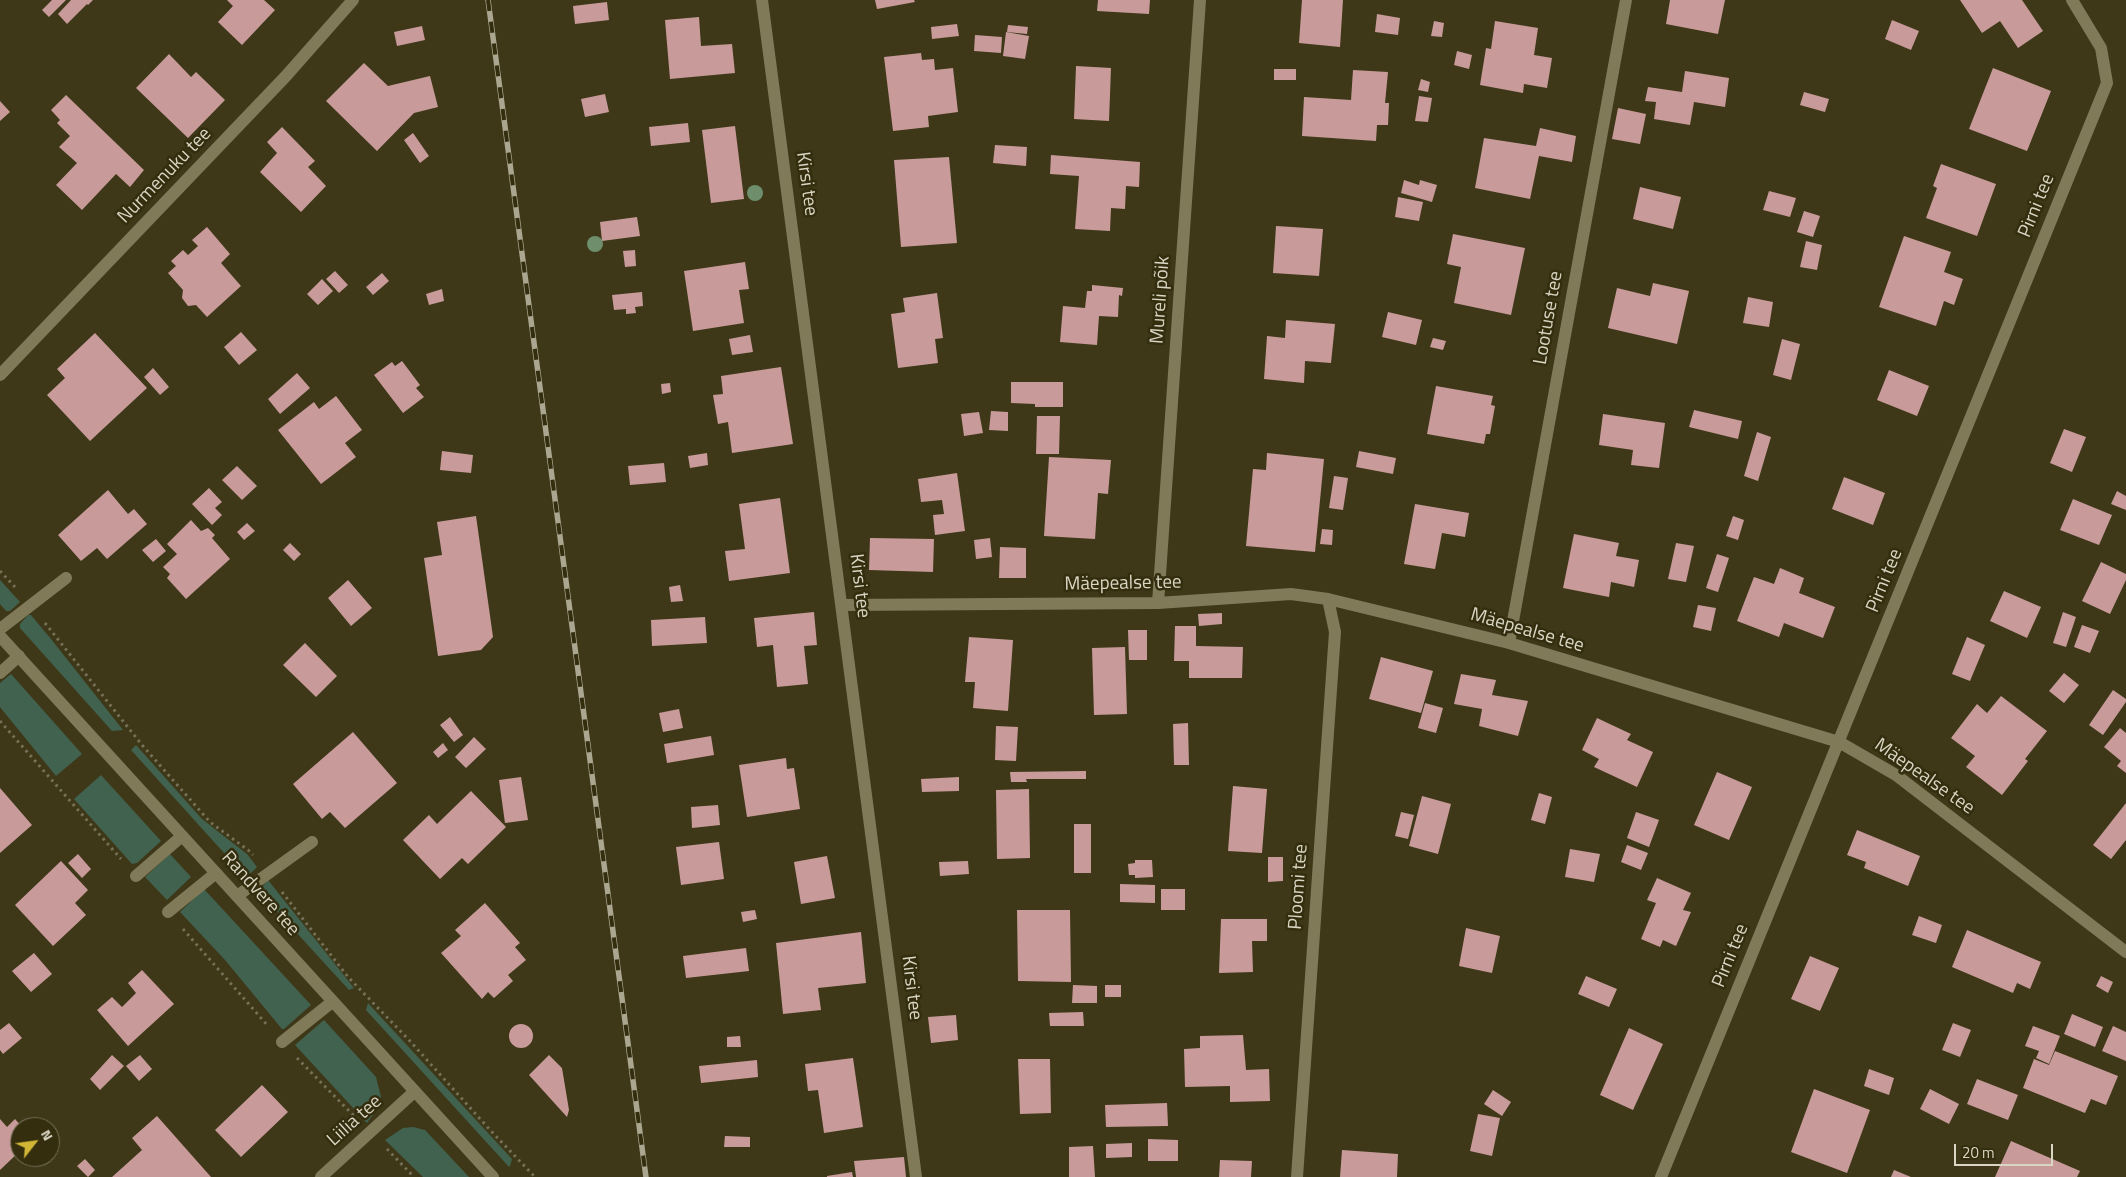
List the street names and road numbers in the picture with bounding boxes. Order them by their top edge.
street label: Nurmenuku tee [114,123,216,229]
street label: Kirsi tee [790,150,822,218]
street label: Pirni tee [2014,171,2060,241]
street label: Mureli põik [1147,255,1175,345]
street label: Lootuse tee [1530,270,1568,366]
street label: Pirni tee [1862,546,1908,616]
street label: Kirsi tee [844,553,874,619]
street label: Mäepealse tee [1064,572,1182,596]
street label: Mäepealse tee [1468,604,1586,658]
street label: Mäepealse tee [1870,734,1978,820]
street label: Ploomi tee [1285,843,1313,931]
street label: Randvere tee [216,847,304,941]
street label: Pirni tee [1708,921,1754,991]
street label: Kirsi tee [896,955,926,1021]
street label: Liilia tee [323,1091,387,1151]

